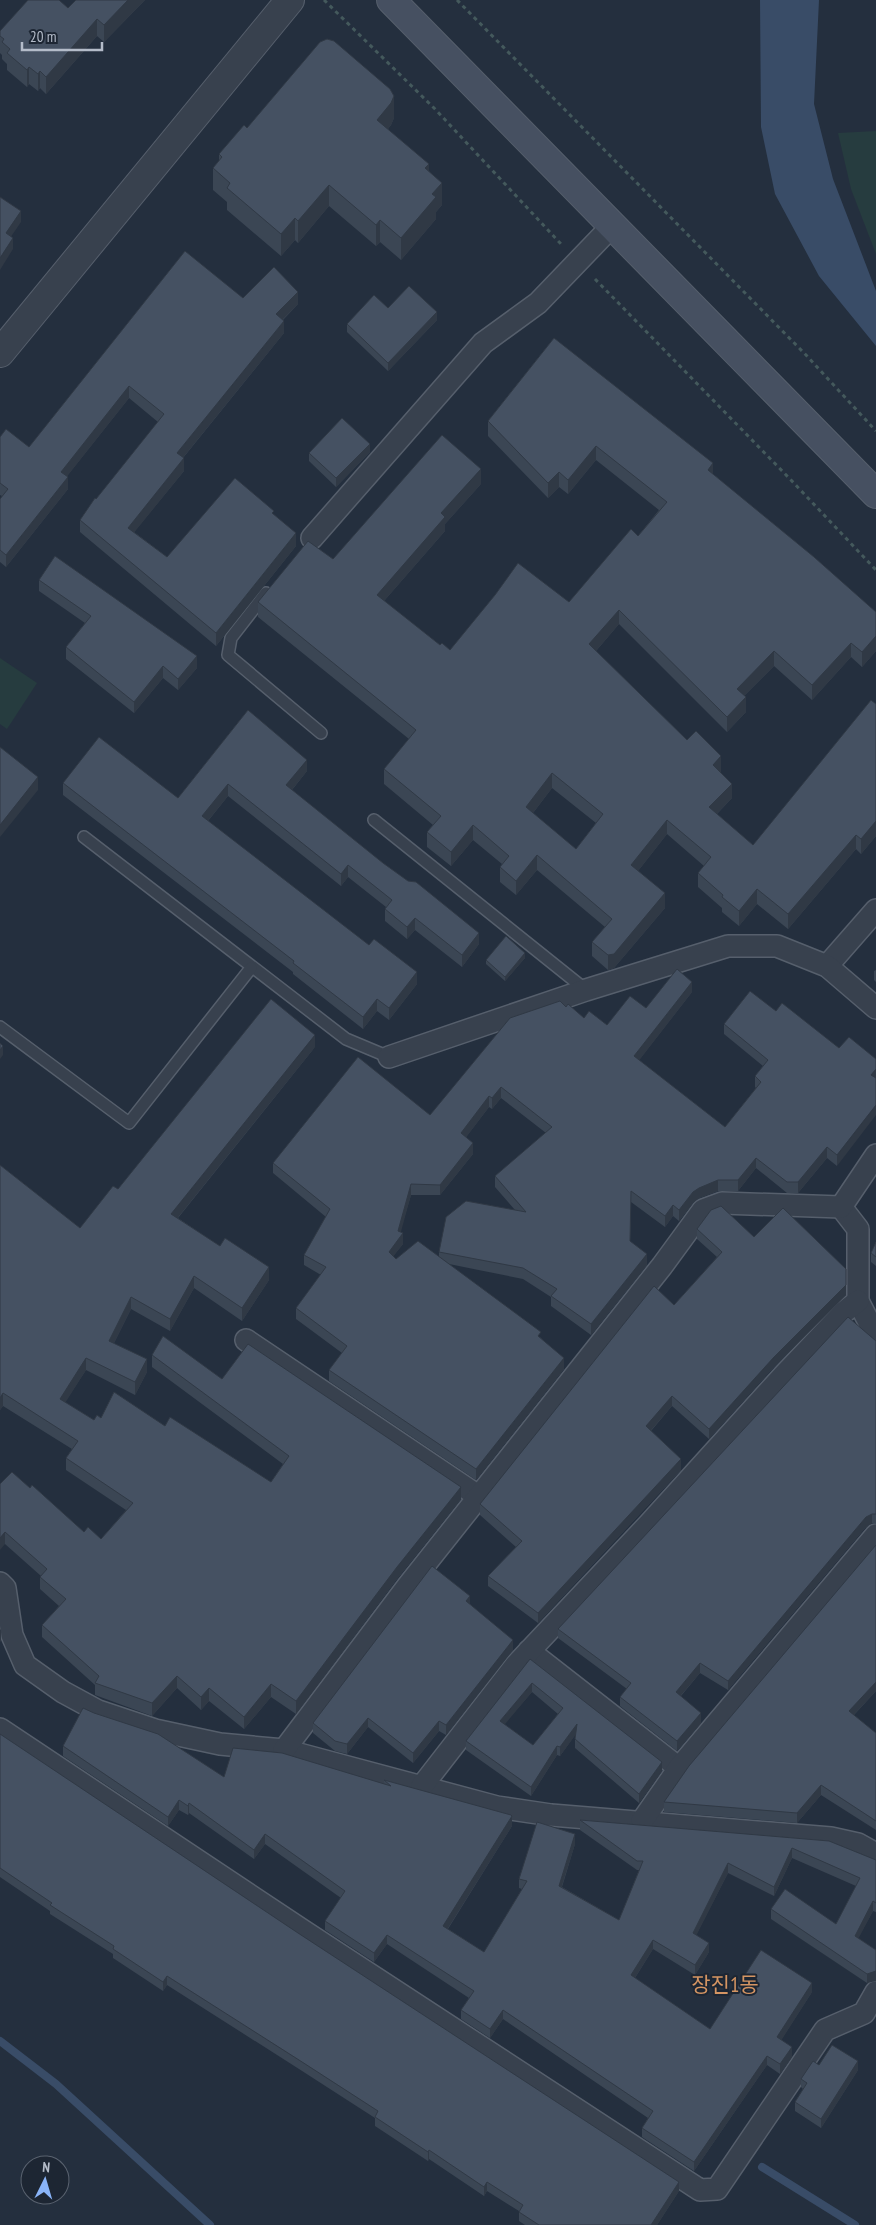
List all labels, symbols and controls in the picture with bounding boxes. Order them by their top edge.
scale bar [22,20,102,52]
text: 20 m [30,27,56,46]
district label: 장진1동 [691,1971,759,1998]
north arrow [20,2155,70,2205]
text: N [42,2158,51,2176]

